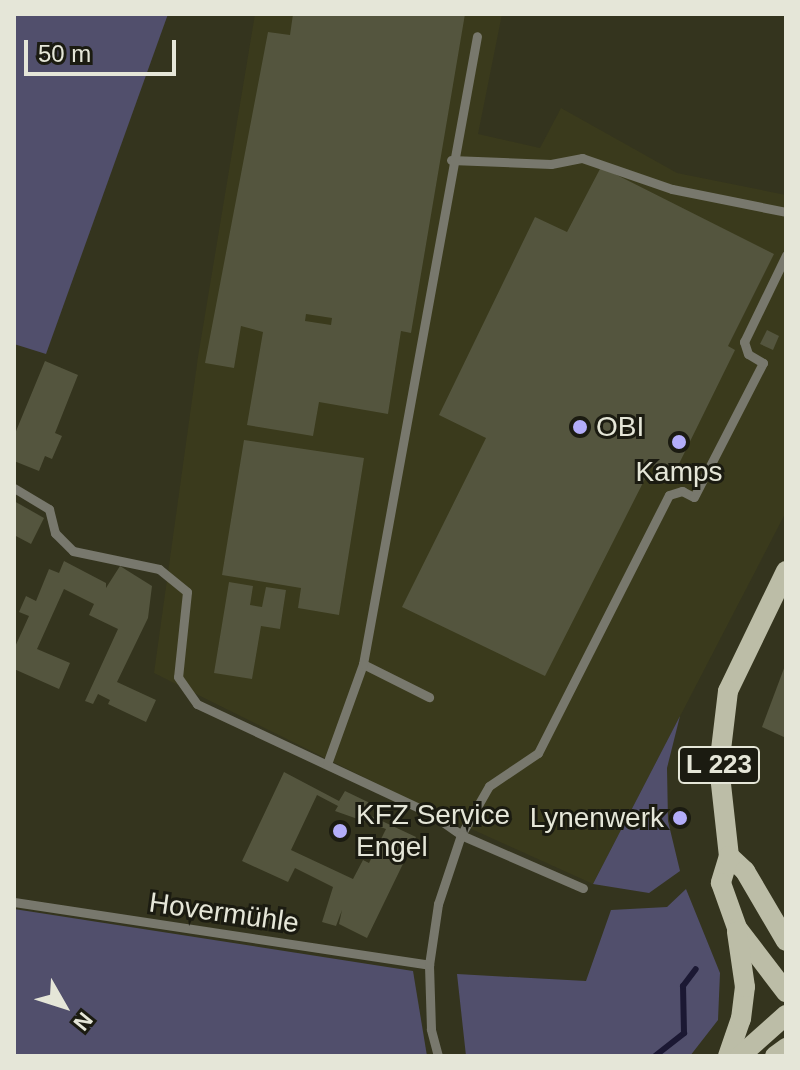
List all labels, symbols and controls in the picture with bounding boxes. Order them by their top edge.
scale bar [28,24,180,74]
text: 50 m [38,40,91,67]
place label: OBI [596,410,644,444]
marker: OBI [571,418,589,436]
marker: Kamps [670,433,688,451]
place label: Kamps [635,455,723,489]
road number: L 223 [677,743,761,787]
place label: KFZ Service Engel [356,798,510,864]
place label: Lynenwerk [530,801,664,835]
marker: Lynenwerk [671,809,689,827]
marker: KFZ Service Engel [331,822,349,840]
street label: Hovermühle [147,886,301,940]
north arrow [24,966,104,1046]
text: N [68,1007,98,1035]

